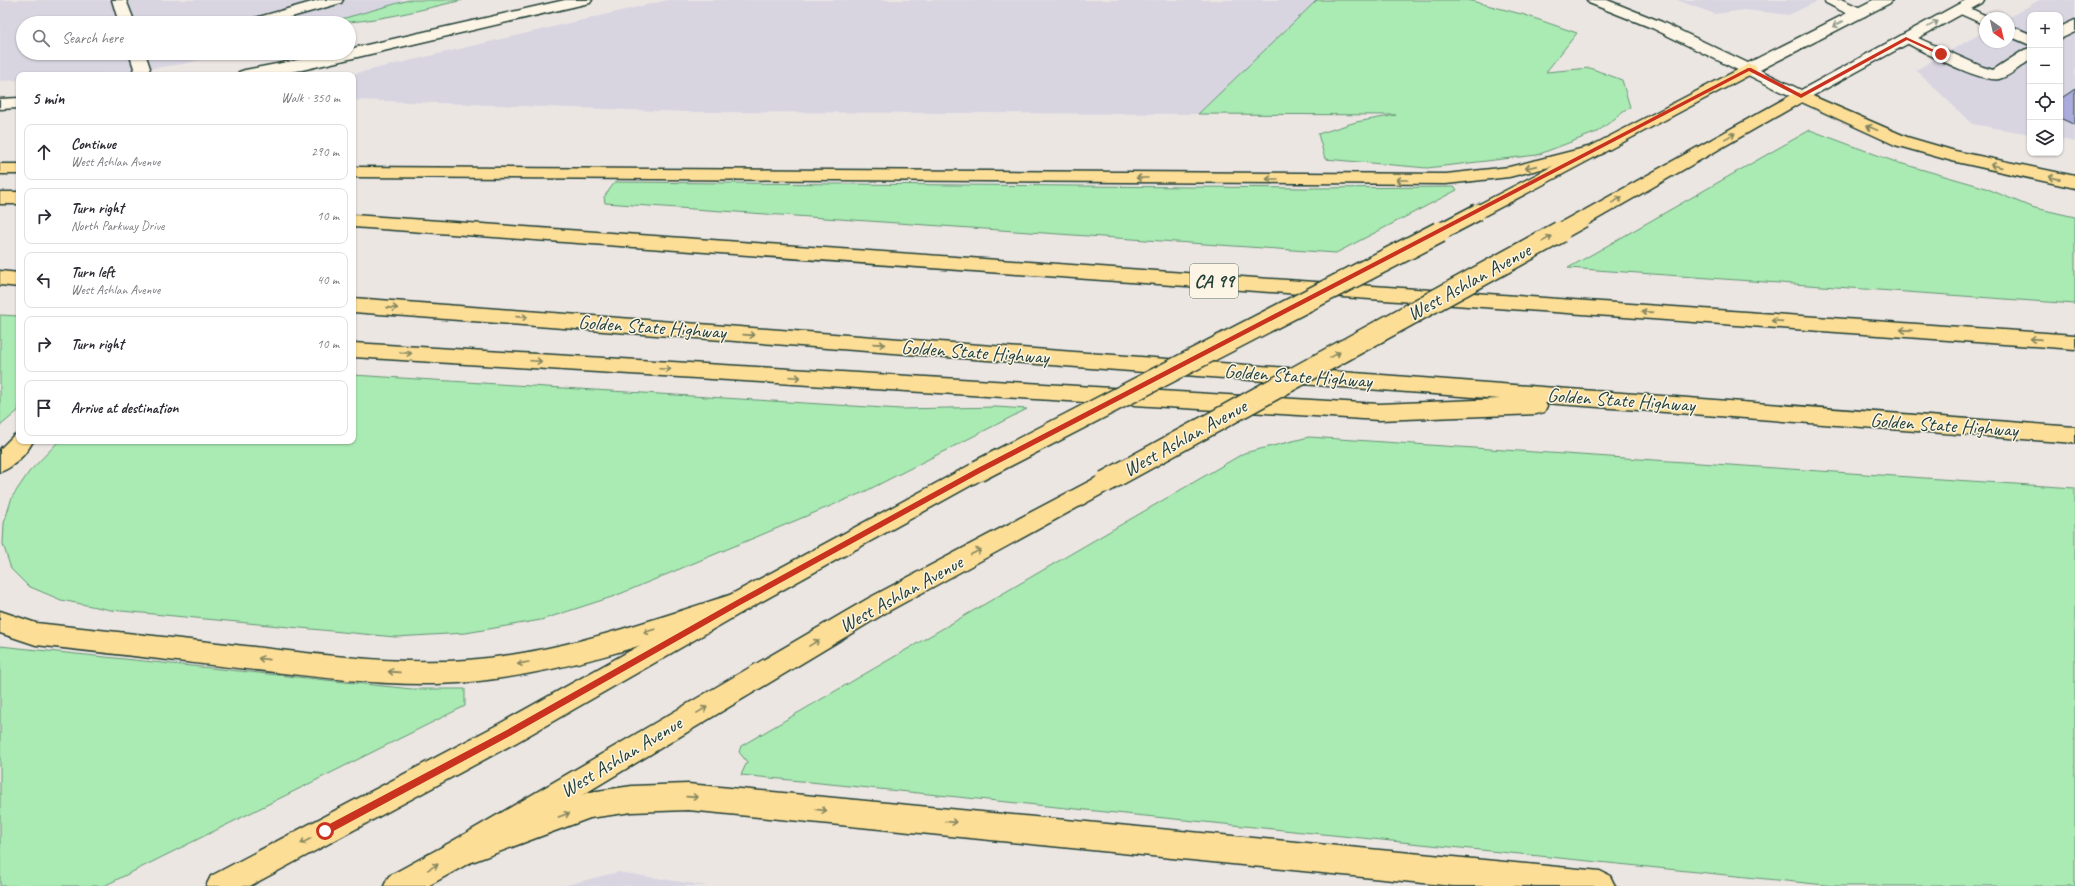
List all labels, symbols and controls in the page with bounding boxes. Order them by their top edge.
north arrow [1979,12,2015,48]
map controls [2027,12,2063,156]
button: + [2027,12,2063,48]
search box [16,16,356,60]
one-way arrow [1927,20,1939,27]
one-way arrow [1832,21,1844,29]
icon: search [30,27,52,49]
text: Search here [62,29,123,48]
route end [1932,45,1950,63]
button: − [2027,48,2063,84]
button: locate [2027,84,2063,120]
text: 5 min [32,88,64,109]
text: Walk · 350 m [281,90,340,106]
button: layers [2027,120,2063,156]
one-way arrow [1866,124,1878,131]
one-way arrow [1724,131,1736,139]
text: Continue [71,135,116,154]
icon: ahead [33,141,55,163]
text: 290 m [311,144,339,160]
text: West Ashlan Avenue [71,154,160,170]
one-way arrow [1990,161,2003,169]
one-way arrow [1525,164,1538,172]
one-way arrow [1136,174,1149,182]
one-way arrow [2048,174,2061,182]
one-way arrow [1266,175,1279,183]
one-way arrow [1396,176,1409,184]
one-way arrow [1611,195,1623,203]
text: Turn right [71,199,124,218]
icon: right [33,205,55,227]
text: 10 m [317,208,339,224]
text: North Parkway Drive [71,218,164,234]
one-way arrow [1541,234,1553,242]
street label: West Ashlan Avenue [1403,237,1536,326]
text: Turn left [71,263,114,282]
road number: CA 99 [1190,264,1238,298]
icon: left [33,269,55,291]
text: 40 m [317,272,339,288]
text: West Ashlan Avenue [71,282,160,298]
one-way arrow [385,304,398,311]
one-way arrow [1641,308,1654,315]
street label: Golden State Highway [577,309,729,345]
one-way arrow [515,314,528,321]
one-way arrow [1771,317,1784,324]
one-way arrow [1900,327,1913,334]
one-way arrow [742,331,755,338]
icon: right [33,333,55,355]
street label: Golden State Highway [900,334,1052,370]
text: Turn right [71,335,124,354]
text: 10 m [317,336,339,352]
one-way arrow [2030,336,2043,343]
one-way arrow [872,341,885,348]
one-way arrow [399,350,412,357]
one-way arrow [1329,351,1341,359]
one-way arrow [529,358,542,365]
street label: Golden State Highway [1223,358,1375,394]
one-way arrow [658,366,671,373]
one-way arrow [788,373,801,381]
street label: Golden State Highway [1546,382,1698,418]
street label: West Ashlan Avenue [1119,393,1252,482]
icon: arrive [33,397,55,419]
text: Arrive at destination [71,399,178,418]
street label: Golden State Highway [1869,407,2021,443]
one-way arrow [970,548,982,555]
street label: West Ashlan Avenue [835,549,968,638]
one-way arrow [642,628,655,635]
one-way arrow [808,639,820,647]
one-way arrow [258,655,271,663]
one-way arrow [517,660,530,668]
one-way arrow [388,668,401,675]
one-way arrow [696,705,708,713]
street label: West Ashlan Avenue [556,710,688,803]
one-way arrow [685,794,698,801]
one-way arrow [814,806,827,813]
one-way arrow [558,810,570,818]
one-way arrow [944,819,957,826]
route start [316,822,334,840]
one-way arrow [300,838,312,845]
one-way arrow [427,863,439,871]

